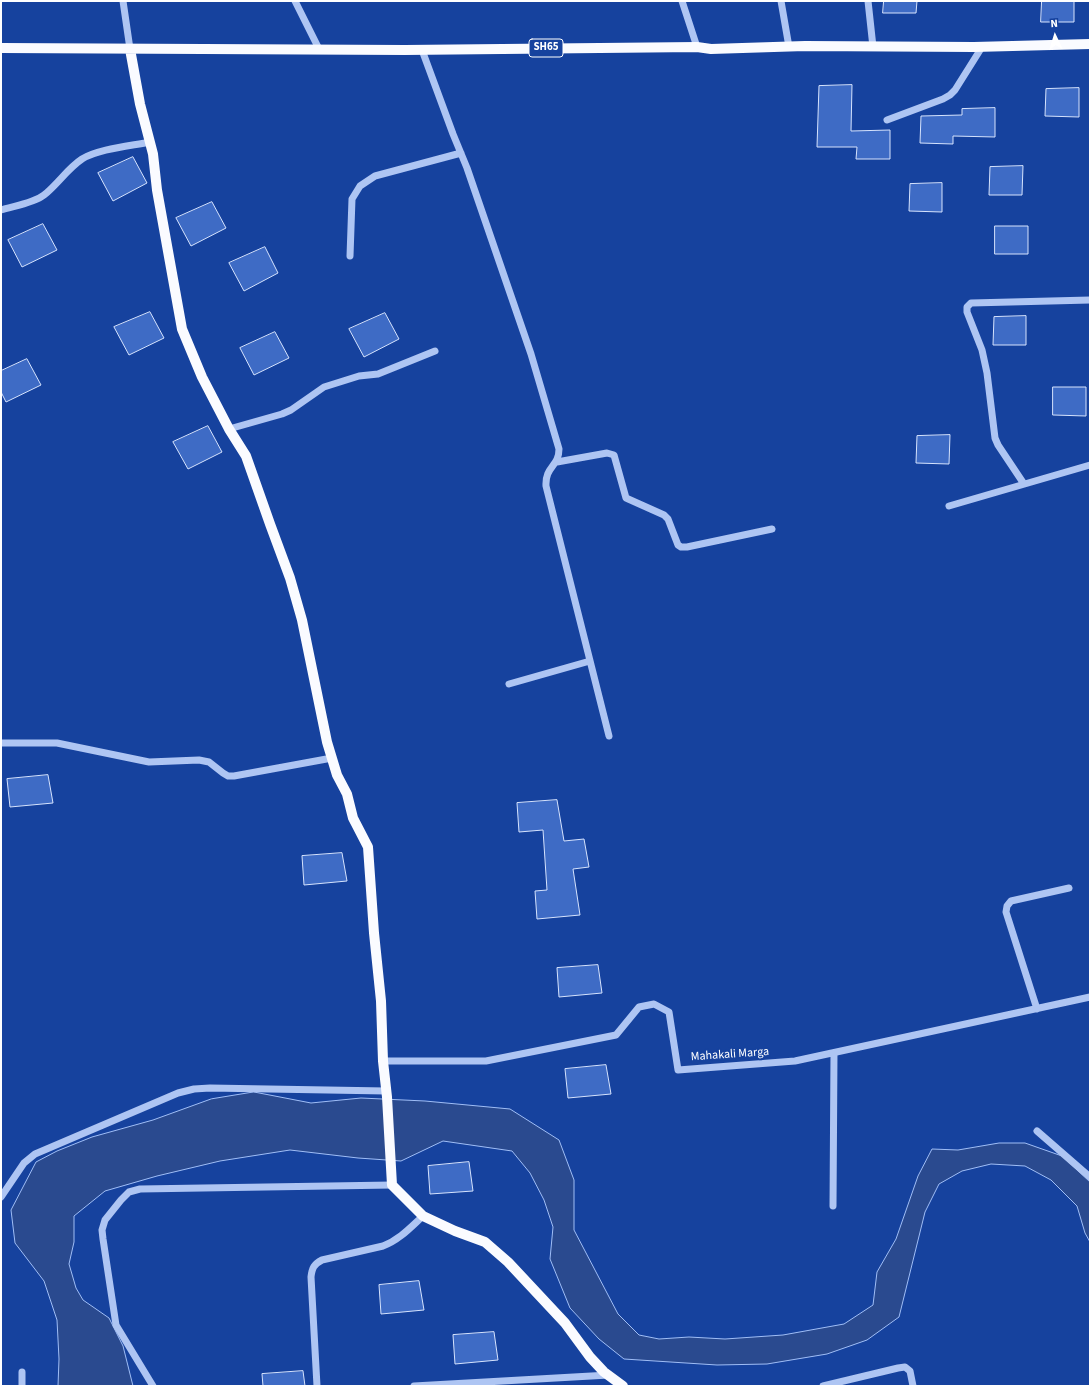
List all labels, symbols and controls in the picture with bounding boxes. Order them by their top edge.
north arrow [1035,16,1075,56]
text: N [1050,16,1058,31]
road number: SH65 [529,39,563,57]
street label: Mahakali Marga [690,1045,770,1065]

